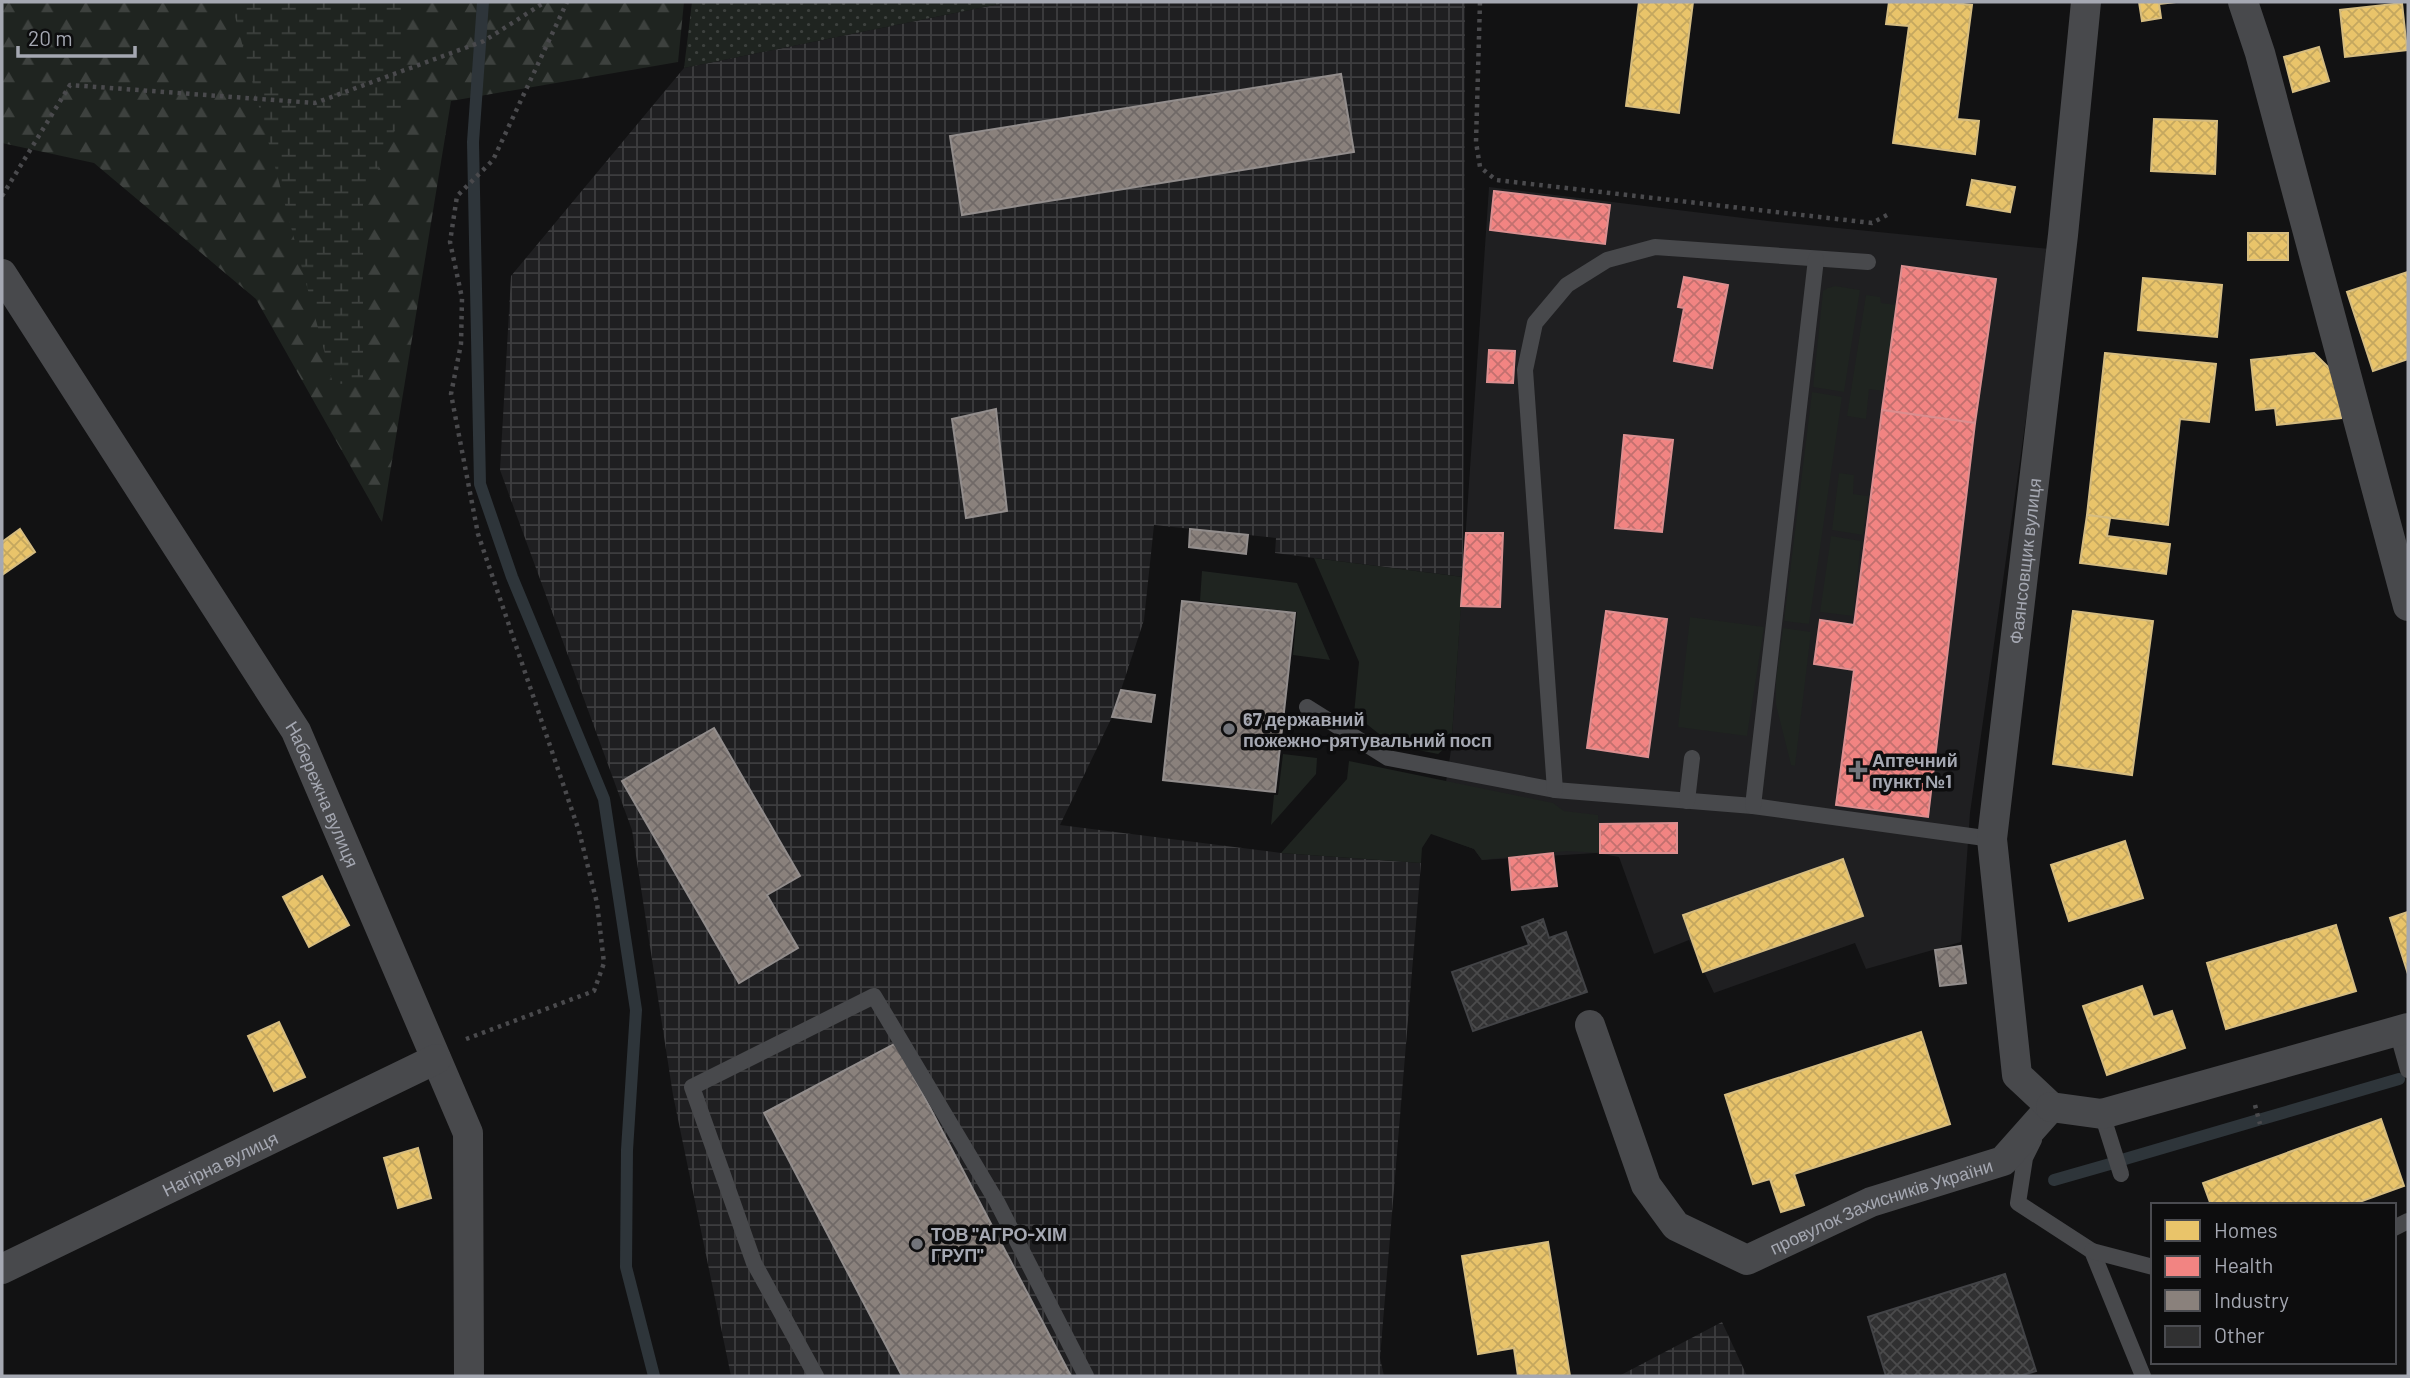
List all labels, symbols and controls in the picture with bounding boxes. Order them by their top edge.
scale bar [18,14,135,58]
text: 20 m [28,25,73,50]
street label: Фаянсовщик вулиця [2004,477,2045,645]
place label: 67 державний пожежно-рятувальний посп [1243,708,1492,751]
street label: Набережна вулиця [281,717,364,871]
marker: 67 державний пожежно-рятувальний посп [1221,721,1237,737]
place label: Аптечний пункт №1 [1872,749,1958,792]
marker: Аптечний пункт №1 [1850,762,1866,778]
street label: Нагірна вулиця [159,1126,281,1201]
street label: провулок Захисників України [1766,1154,1995,1259]
legend [2151,1203,2396,1364]
text: Homes [2214,1217,2278,1242]
place label: ТОВ "АГРО-ХІМ ГРУП" [931,1223,1067,1266]
marker: ТОВ "АГРО-ХІМ ГРУП" [909,1236,925,1252]
text: Health [2214,1252,2273,1277]
text: Industry [2214,1287,2289,1312]
text: Other [2214,1322,2265,1347]

